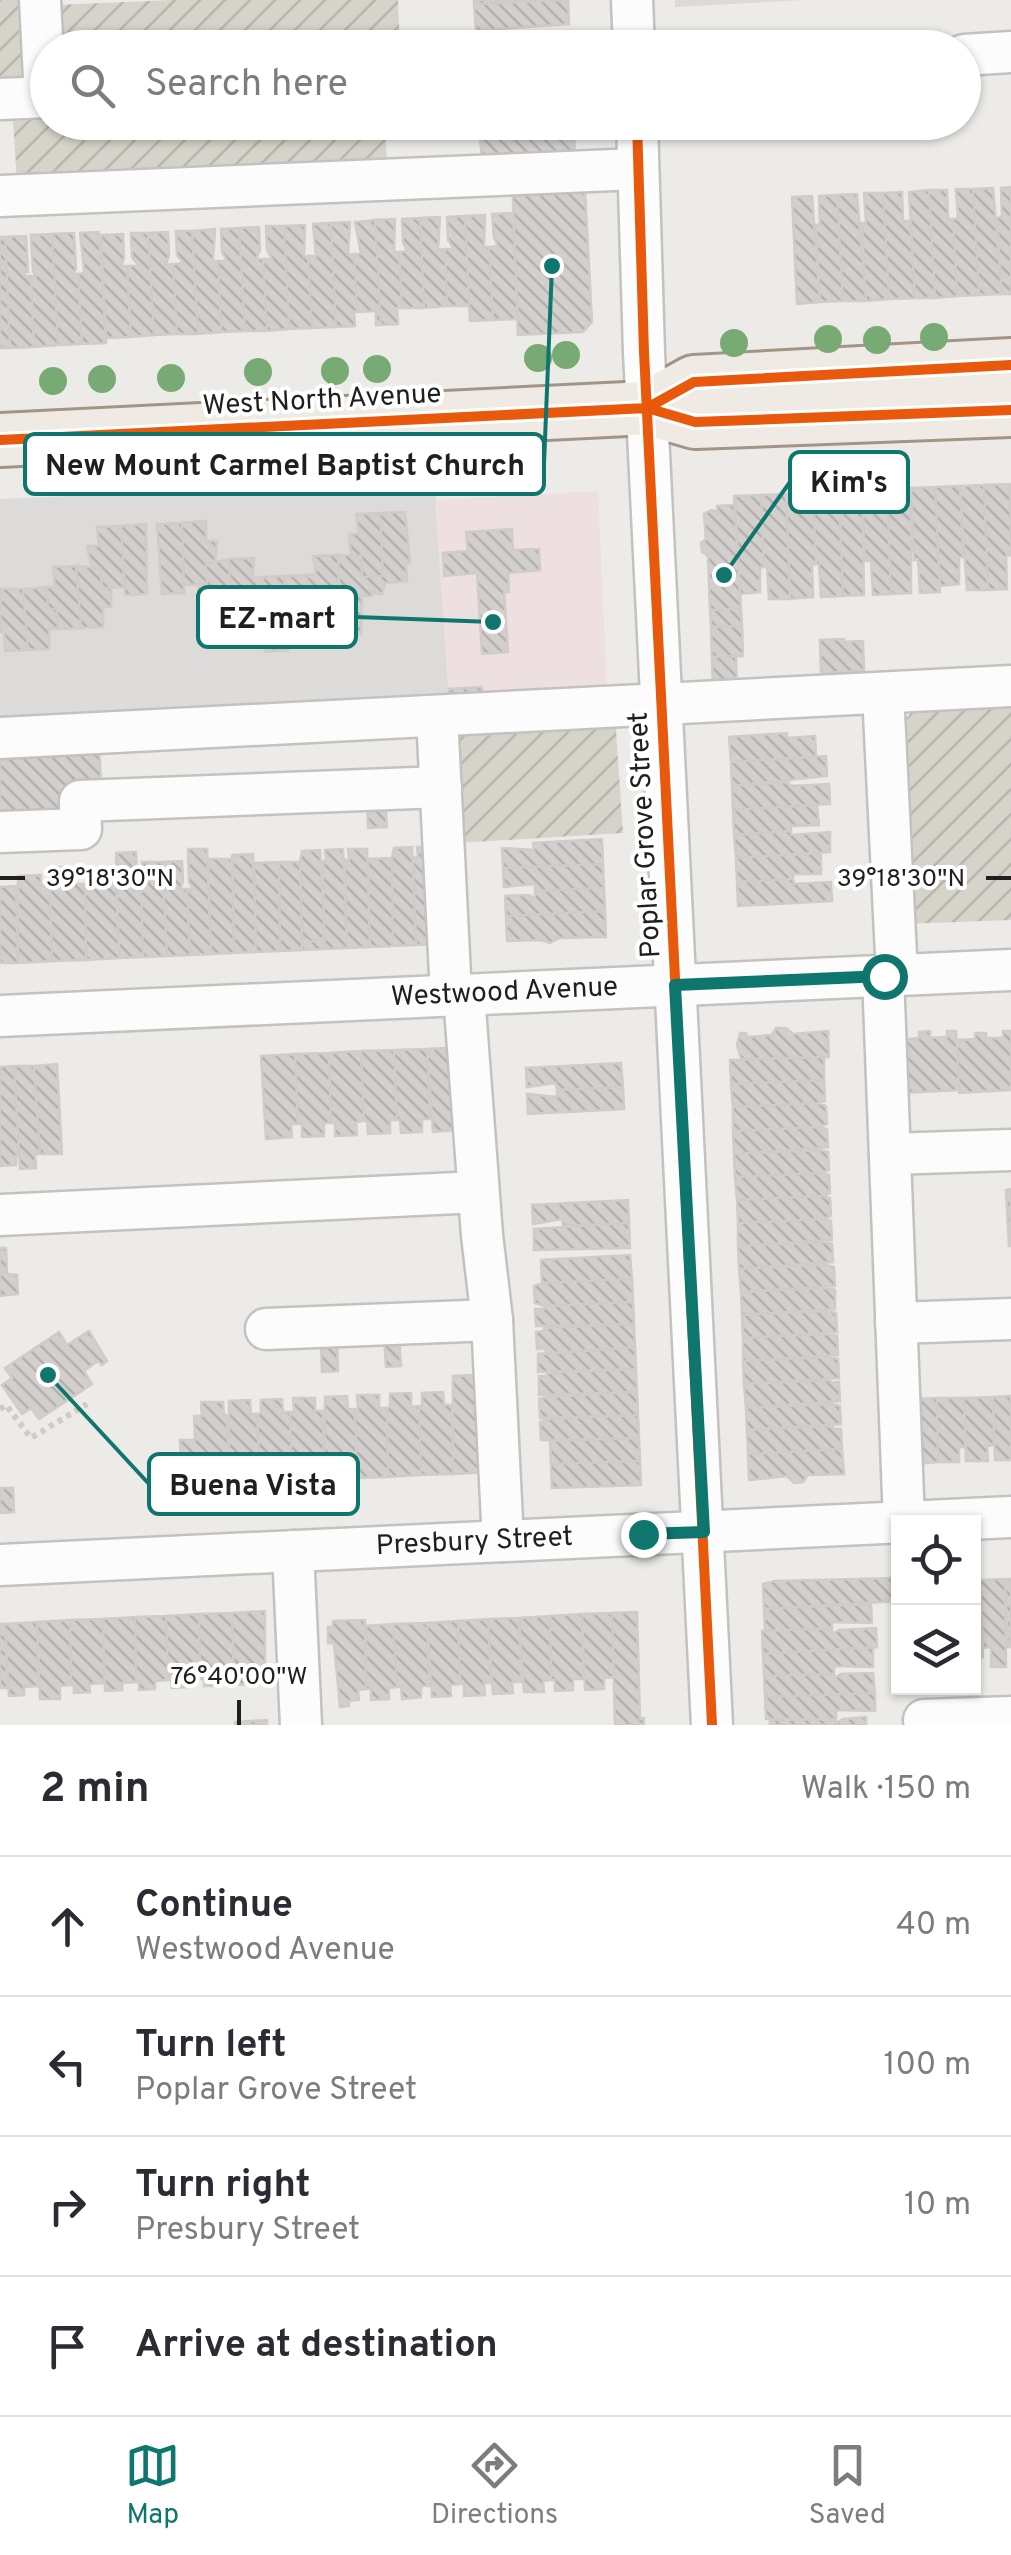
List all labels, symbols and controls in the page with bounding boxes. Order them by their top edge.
search box [30,30,981,140]
icon: search [65,58,120,113]
text: Search here [145,61,348,110]
street label: West North Avenue [202,377,442,425]
callout: New Mount Carmel Baptist Church [25,434,544,494]
text: New Mount Carmel Baptist Church [45,449,525,486]
callout: Kim's [790,452,908,512]
text: Kim's [810,466,888,503]
callout: EZ-mart [198,587,356,647]
text: EZ-mart [218,602,336,639]
street label: Poplar Grove Street [622,711,670,959]
text: 39°18'30"N [46,864,174,896]
text: 39°18'30"N [837,864,965,896]
route start [862,954,908,1000]
street label: Westwood Avenue [390,970,619,1016]
callout: Buena Vista [149,1454,358,1514]
text: Buena Vista [169,1469,337,1506]
route end [621,1512,667,1558]
map controls [891,1515,981,1695]
button: locate [891,1515,981,1605]
street label: Presbury Street [375,1520,574,1565]
button: layers [891,1605,981,1695]
text: 76°40'00"W [171,1662,307,1694]
text: 2 min [40,1764,150,1817]
text: Walk · 150 m [801,1770,971,1810]
text: Continue [135,1882,293,1931]
icon: ahead [40,1899,95,1954]
text: 40 m [896,1906,971,1946]
text: Westwood Avenue [135,1931,395,1971]
text: Turn left [135,2022,287,2071]
icon: left [40,2039,95,2094]
text: 100 m [884,2046,971,2086]
text: Poplar Grove Street [135,2071,417,2111]
text: Turn right [135,2162,310,2211]
icon: right [40,2179,95,2234]
text: 10 m [904,2186,971,2226]
text: Presbury Street [135,2211,360,2251]
icon: arrive [40,2319,95,2374]
text: Arrive at destination [135,2322,498,2371]
tab: Map [125,2438,180,2534]
tab: Directions [431,2438,558,2534]
tab: Saved [809,2438,886,2534]

